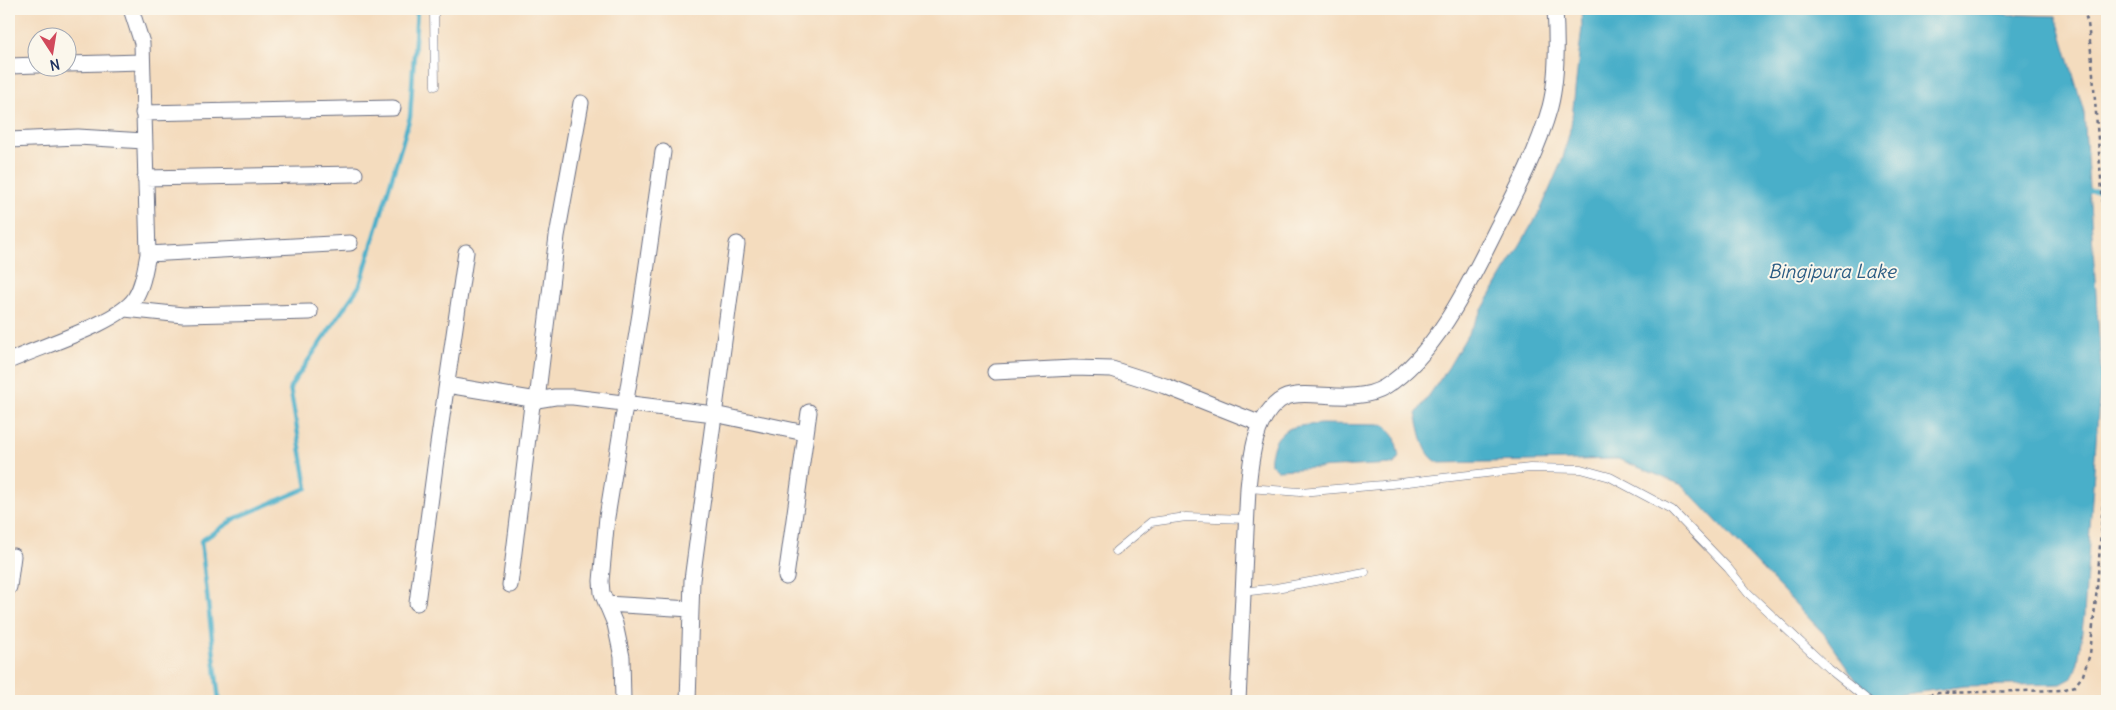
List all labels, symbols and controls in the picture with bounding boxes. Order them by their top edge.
north arrow [28,28,78,78]
text: N [48,55,61,75]
water label: Bingipura Lake [1768,259,1898,283]

